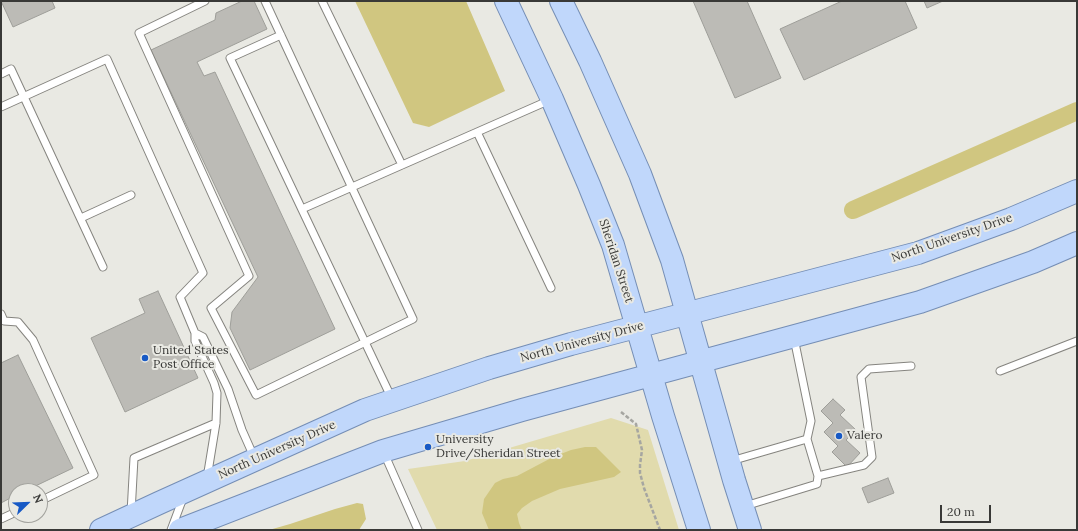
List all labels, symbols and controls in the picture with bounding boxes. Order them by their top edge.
street label: North University Drive [890,211,1014,265]
street label: Sheridan Street [596,217,636,305]
street label: North University Drive [519,319,645,365]
place label: United States Post Office [153,344,229,372]
marker: United States Post Office [140,353,150,363]
street label: North University Drive [216,418,338,482]
place label: Valero [847,429,883,443]
marker: Valero [834,431,844,441]
place label: University Drive/Sheridan Street [436,433,561,461]
marker: University Drive/Sheridan Street [423,442,433,452]
north arrow [8,483,48,523]
text: N [30,492,46,505]
scale bar [942,497,993,523]
text: 20 m [947,504,975,519]

